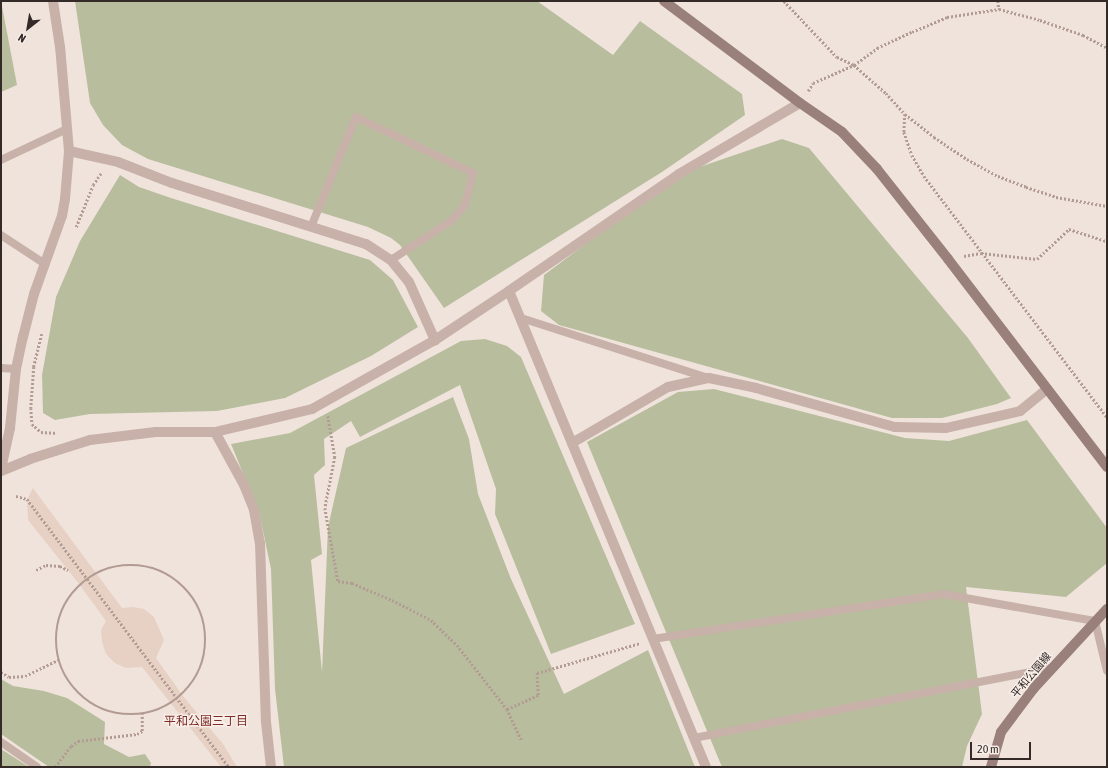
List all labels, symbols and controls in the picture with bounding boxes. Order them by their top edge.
north arrow [8,8,48,48]
text: N [16,31,28,45]
street label: 平和公園線 [1008,650,1054,700]
district label: 平和公園三丁目 [164,715,248,729]
scale bar [972,734,1033,760]
text: 20 m [977,742,999,756]

